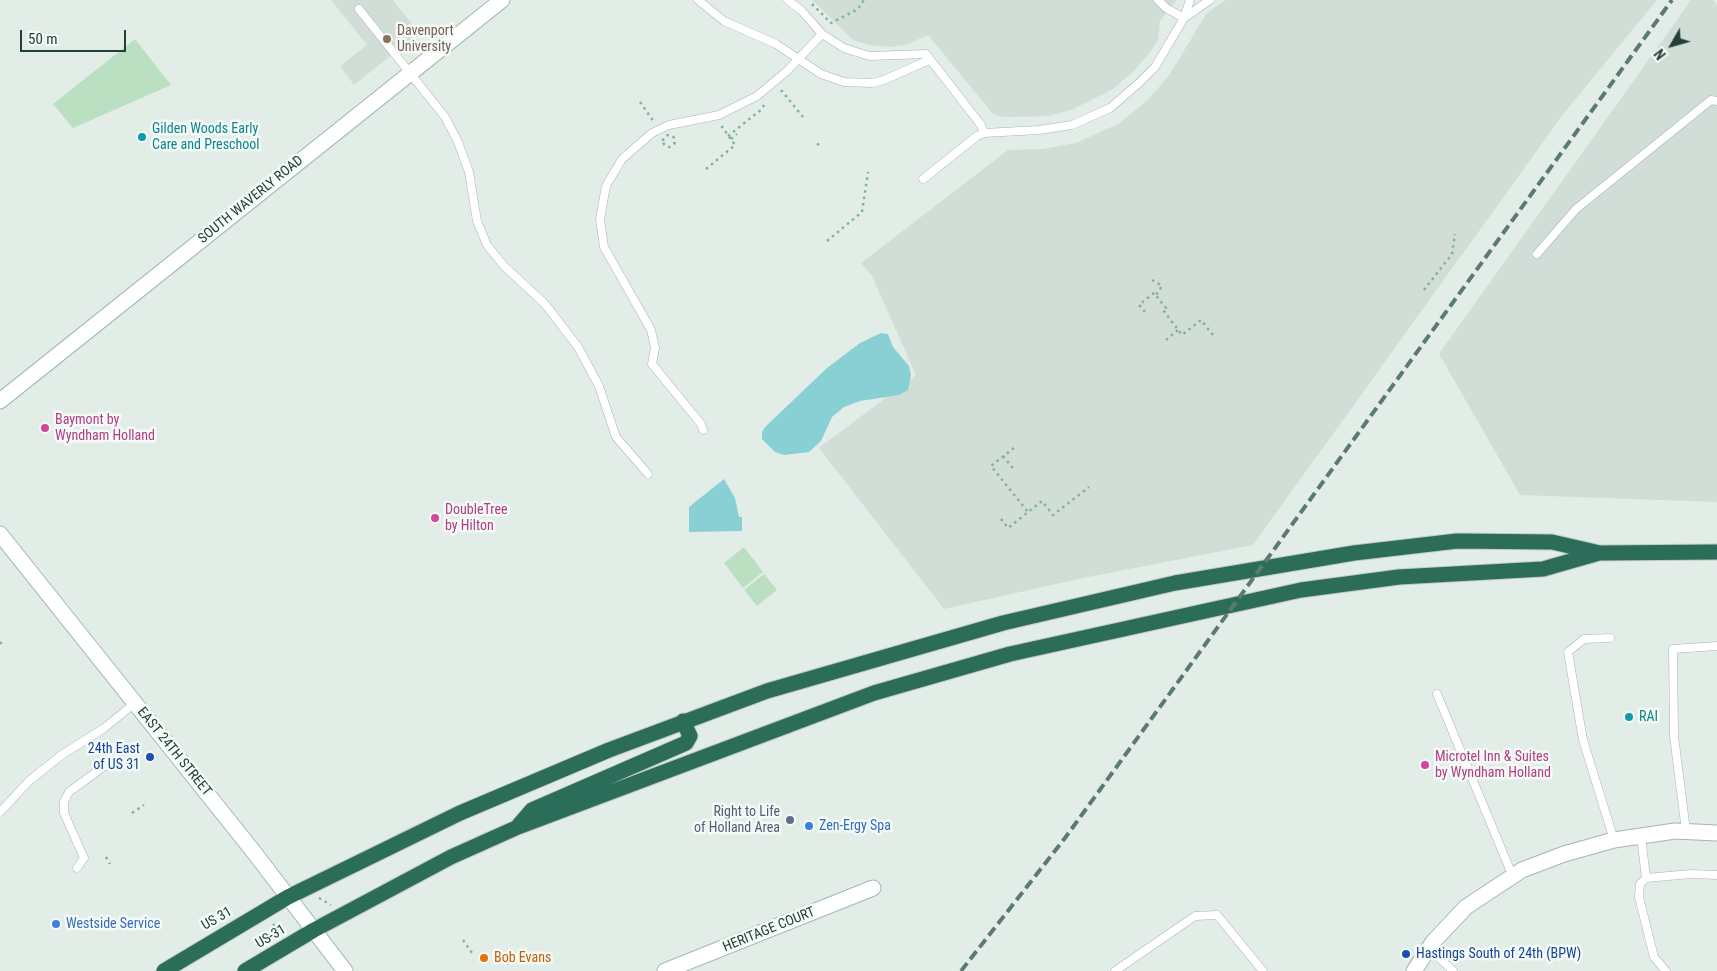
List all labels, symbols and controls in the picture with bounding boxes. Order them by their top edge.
scale bar [22,20,129,52]
north arrow [1647,20,1697,70]
place label: Davenport University [397,23,454,56]
text: 50 m [28,30,58,48]
marker: Davenport University [381,33,393,45]
text: N [1651,46,1669,63]
place label: Gilden Woods Early Care and Preschool [152,121,260,154]
marker: Gilden Woods Early Care and Preschool [136,131,148,143]
street label: SOUTH WAVERLY ROAD [195,153,307,247]
place label: Baymont by Wyndham Holland [55,412,155,444]
marker: Baymont by Wyndham Holland [39,422,51,434]
place label: DoubleTree by Hilton [445,502,508,534]
marker: DoubleTree by Hilton [429,512,441,524]
street label: EAST 24TH STREET [133,704,215,800]
place label: RAI [1639,709,1658,725]
marker: RAI [1623,711,1635,723]
place label: 24th East of US 31 [88,741,140,774]
place label: Microtel Inn & Suites by Wyndham Holland [1435,749,1551,782]
marker: 24th East of US 31 [144,751,156,763]
marker: Microtel Inn & Suites by Wyndham Holland [1419,759,1431,771]
place label: Right to Life of Holland Area [694,804,780,836]
marker: Right to Life of Holland Area [784,814,796,826]
place label: Zen-Ergy Spa [819,818,891,834]
marker: Zen-Ergy Spa [803,820,815,832]
street label: US 31 [199,904,235,934]
street label: HERITAGE COURT [720,904,818,956]
place label: Westside Service [66,916,160,932]
marker: Westside Service [50,918,62,930]
street label: US-31 [253,921,289,953]
place label: Hastings South of 24th (BPW) [1416,946,1581,962]
marker: Hastings South of 24th (BPW) [1400,948,1412,960]
place label: Bob Evans [494,950,551,966]
marker: Bob Evans [478,952,490,964]

